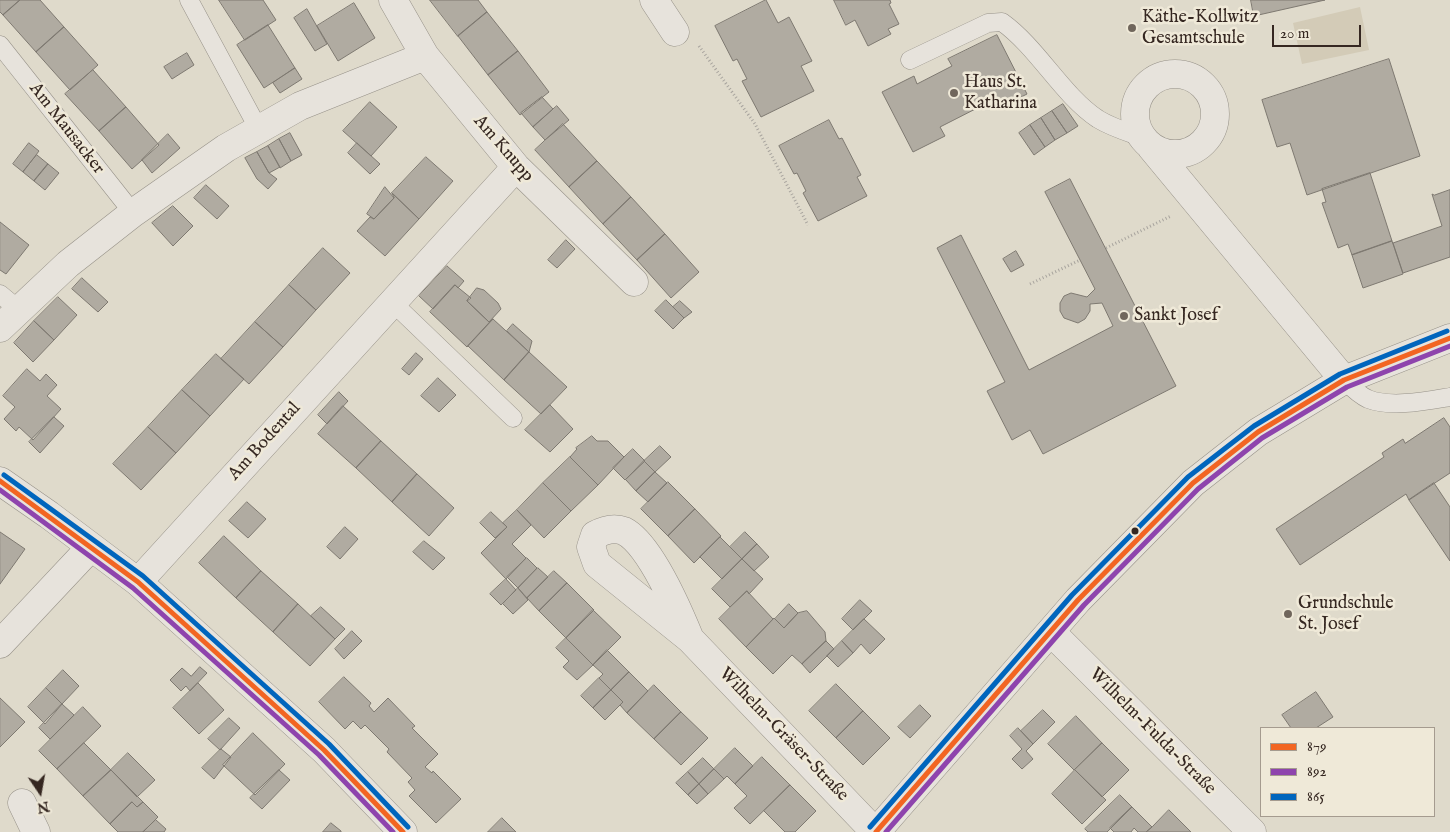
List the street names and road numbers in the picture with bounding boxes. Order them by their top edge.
street label: Am Mausacker [24,79,108,179]
street label: Am Knupp [468,111,538,187]
street label: Am Bodental [224,398,306,486]
street label: Wilhelm-Gräser-Straße [714,664,852,806]
street label: Wilhelm-Fulda-Straße [1084,664,1220,800]

